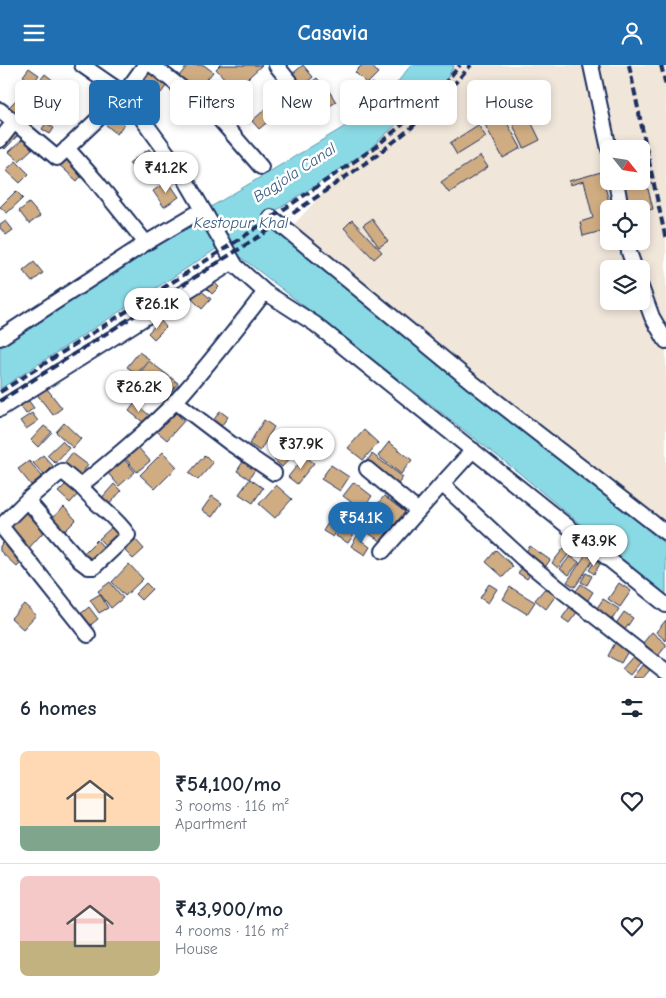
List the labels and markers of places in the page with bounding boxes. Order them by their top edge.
pin: ₹41.2K [125,151,207,194]
pin: ₹26.1K [116,287,198,330]
pin: ₹26.2K [98,371,180,413]
pin: ₹37.9K [260,427,342,470]
pin: ₹54.1K [320,501,402,544]
pin: ₹43.9K [553,525,635,567]

